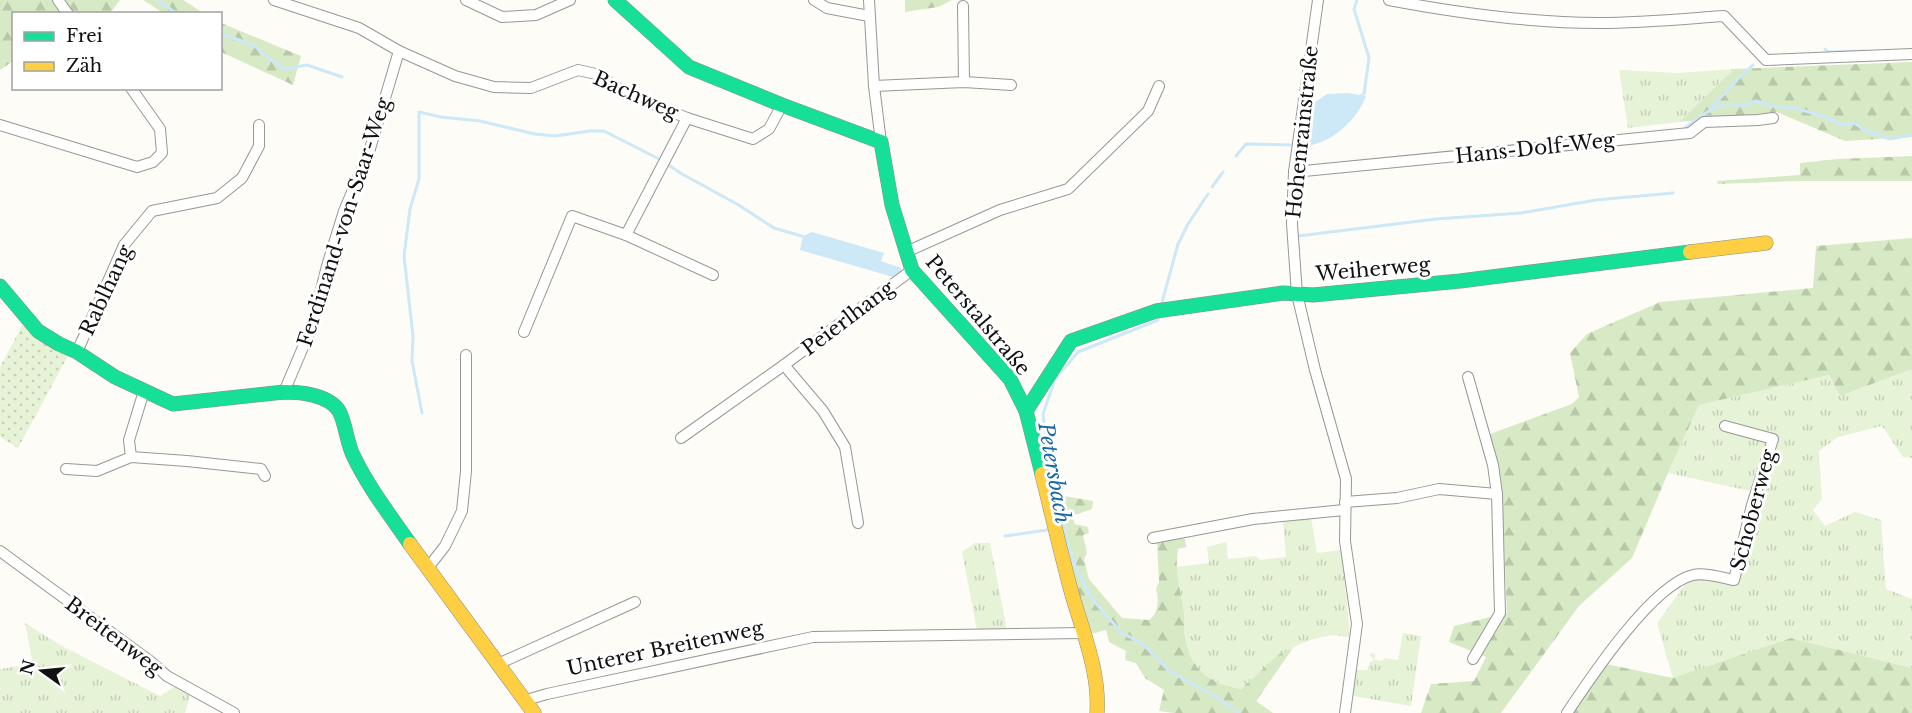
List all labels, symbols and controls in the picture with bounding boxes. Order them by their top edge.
legend [12,12,222,90]
text: Frei [66,25,103,47]
street label: Hohenrainstraße [1281,44,1323,220]
text: Zäh [66,55,102,77]
street label: Bachweg [590,66,683,125]
street label: Ferdinand-von-Saar-Weg [292,93,396,350]
street label: Hans-Dolf-Weg [1454,128,1617,168]
street label: Rablhang [75,240,138,339]
street label: Peterstalstraße [921,250,1035,380]
street label: Weiherweg [1314,252,1432,286]
street label: Peierlhang [797,275,900,361]
water label: Petersbach [1032,419,1076,526]
street label: Schoberweg [1725,446,1781,573]
street label: Breitenweg [61,592,168,681]
street label: Unterer Breitenweg [564,615,766,681]
north arrow [12,641,72,701]
text: N [16,657,39,677]

